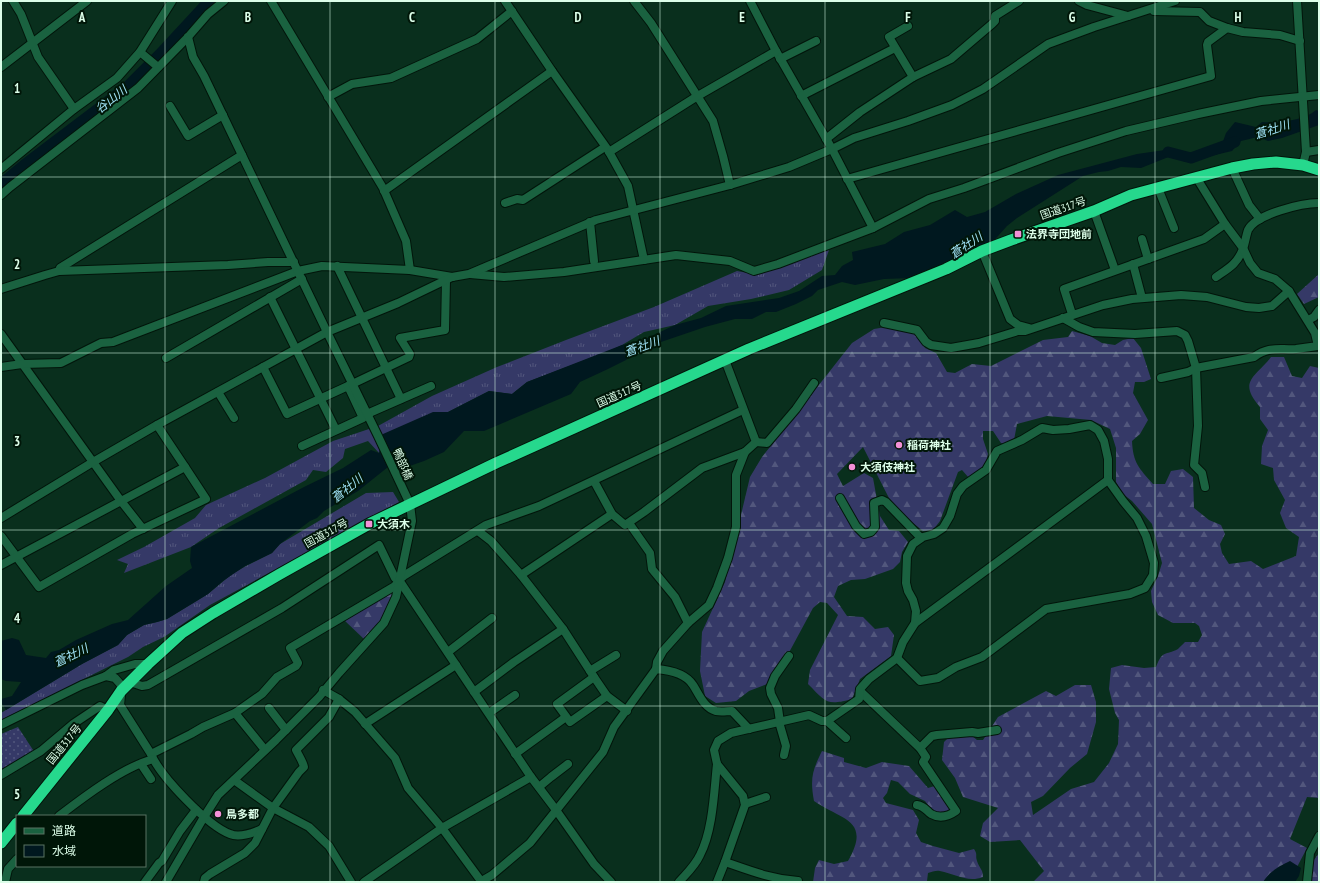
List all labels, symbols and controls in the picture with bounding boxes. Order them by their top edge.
text: A [78,9,86,26]
text: B [245,9,251,26]
text: C [409,9,415,26]
text: D [575,9,582,26]
text: E [739,9,745,26]
text: F [905,9,911,26]
text: G [1069,9,1076,26]
text: H [1235,9,1242,26]
text: 1 [14,80,20,97]
water label: 谷山川 [92,81,131,116]
water label: 蒼社川 [1253,116,1293,142]
street label: 国道317号 [1038,194,1088,222]
place label: 法界寺団地前 [1026,227,1092,241]
water label: 蒼社川 [947,228,987,261]
marker: 法界寺団地前 [1013,229,1023,239]
text: 2 [14,256,20,273]
water label: 蒼社川 [623,332,663,359]
street label: 国道317号 [594,378,644,410]
text: 3 [14,433,20,450]
place label: 稲荷神社 [907,438,951,452]
marker: 稲荷神社 [894,440,904,450]
street label: 鴨部橋 [390,446,416,482]
place label: 大須伎神社 [860,460,915,474]
marker: 大須伎神社 [847,462,857,472]
water label: 蒼社川 [328,470,367,505]
street label: 国道317号 [302,515,350,551]
place label: 大須木 [377,517,410,531]
marker: 大須木 [364,519,374,529]
text: 4 [14,610,21,627]
water label: 蒼社川 [52,639,92,670]
street label: 国道317号 [44,721,84,767]
text: 5 [14,786,20,803]
place label: 鳥多都 [226,807,259,821]
marker: 鳥多都 [213,809,223,819]
legend [16,815,146,867]
text: 道路 [52,823,76,838]
text: 水域 [52,843,76,858]

